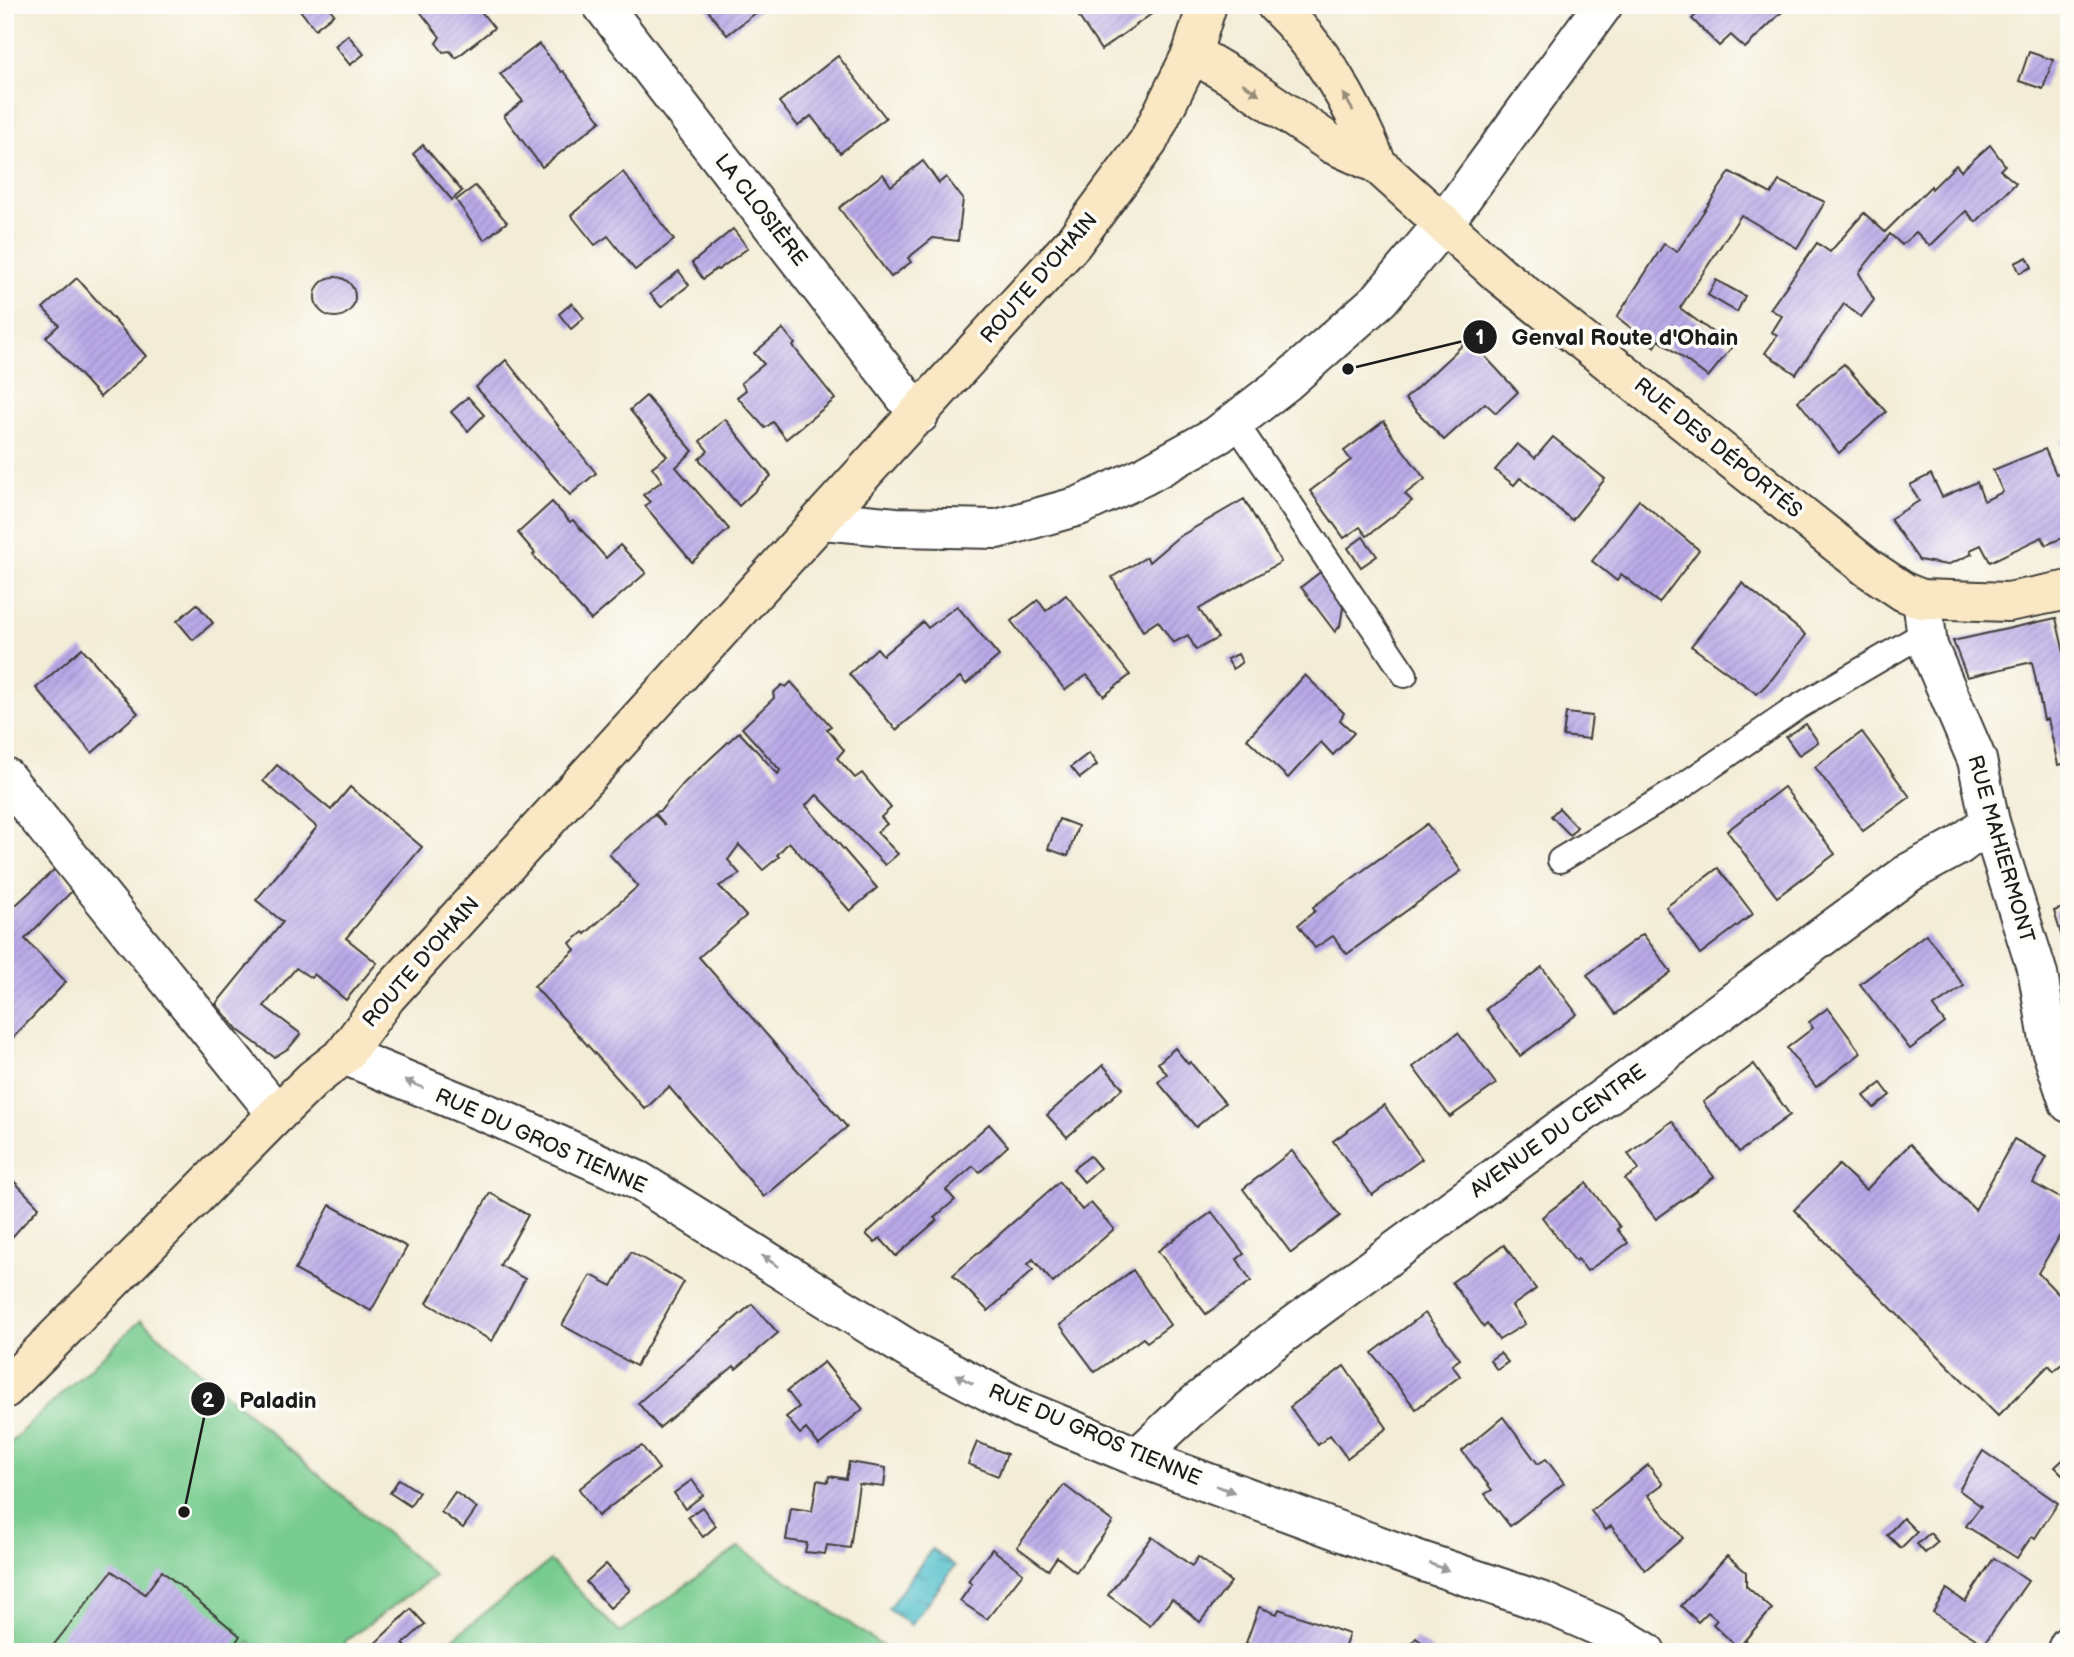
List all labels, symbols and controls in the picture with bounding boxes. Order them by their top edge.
one-way arrow [1242,82,1260,96]
one-way arrow [1342,93,1354,112]
street label: LA CLOSIÈRE [709,149,813,271]
street label: ROUTE D'OHAIN [975,208,1103,348]
callout: Genval Route d'Ohain [1463,315,1753,359]
text: Genval Route d'Ohain [1512,324,1738,352]
text: 1 [1476,325,1484,350]
street label: RUE DES DÉPORTÉS [1629,373,1807,523]
street label: RUE MAHIERMONT [1962,752,2040,946]
street label: ROUTE D'OHAIN [357,892,485,1032]
street label: AVENUE DU CENTRE [1465,1059,1651,1203]
one-way arrow [403,1079,424,1090]
street label: RUE DU GROS TIENNE [431,1083,651,1199]
one-way arrow [760,1255,779,1268]
one-way arrow [954,1373,974,1385]
callout: Paladin [190,1377,330,1421]
street label: RUE DU GROS TIENNE [985,1379,1205,1491]
text: Paladin [239,1387,317,1415]
text: 2 [202,1388,215,1413]
one-way arrow [1215,1484,1236,1495]
one-way arrow [1428,1562,1449,1573]

